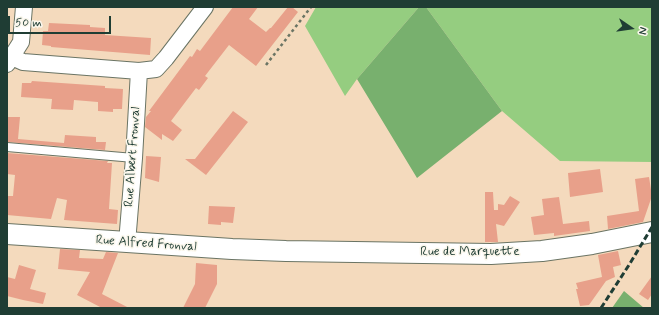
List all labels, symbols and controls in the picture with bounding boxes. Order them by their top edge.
scale bar [10,8,113,34]
north arrow [611,8,651,48]
text: 50 m [15,15,42,31]
text: N [635,26,650,36]
street label: Rue Albert Fronval [122,106,144,208]
street label: Rue Alfred Fronval [95,233,197,255]
street label: Rue de Marquette [420,244,520,260]

